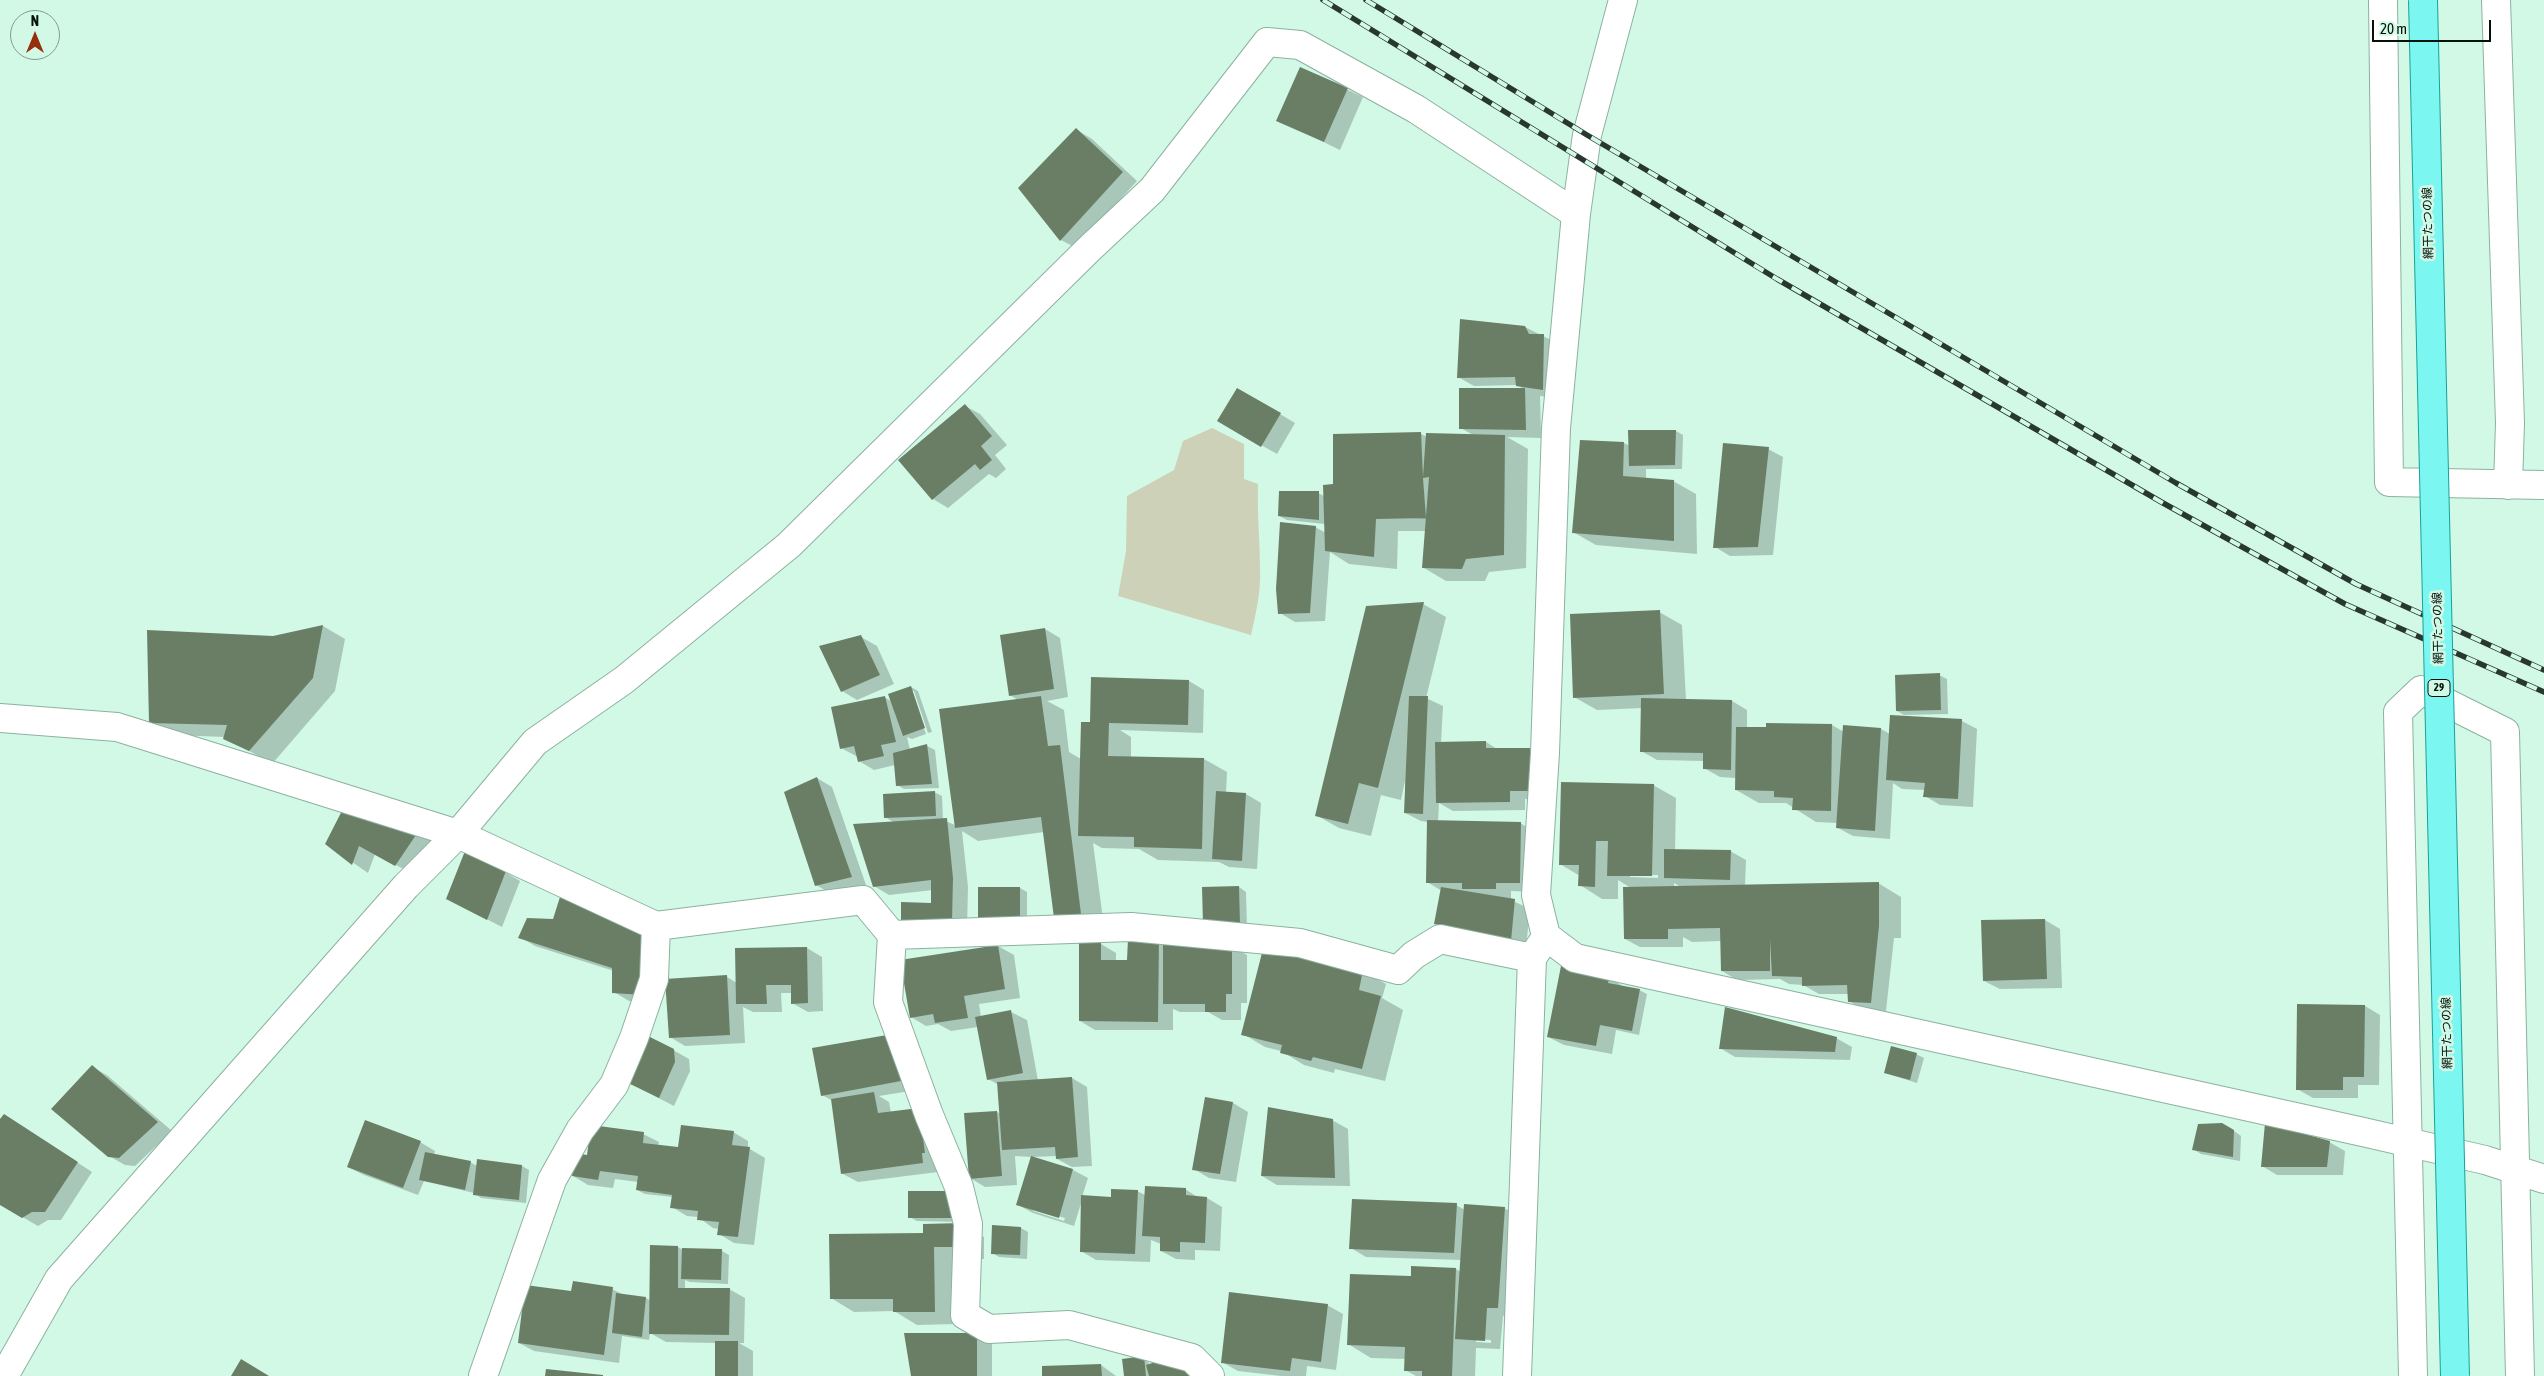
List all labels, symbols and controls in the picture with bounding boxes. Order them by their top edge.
north arrow [10,10,60,60]
scale bar [2374,10,2493,42]
text: N [31,13,39,29]
text: 20 m [2380,20,2407,37]
street label: 網干たつの線 [2420,187,2436,259]
street label: 網干たつの線 [2430,592,2446,664]
road number: 29 [2428,680,2450,696]
street label: 網干たつの線 [2439,997,2455,1069]

